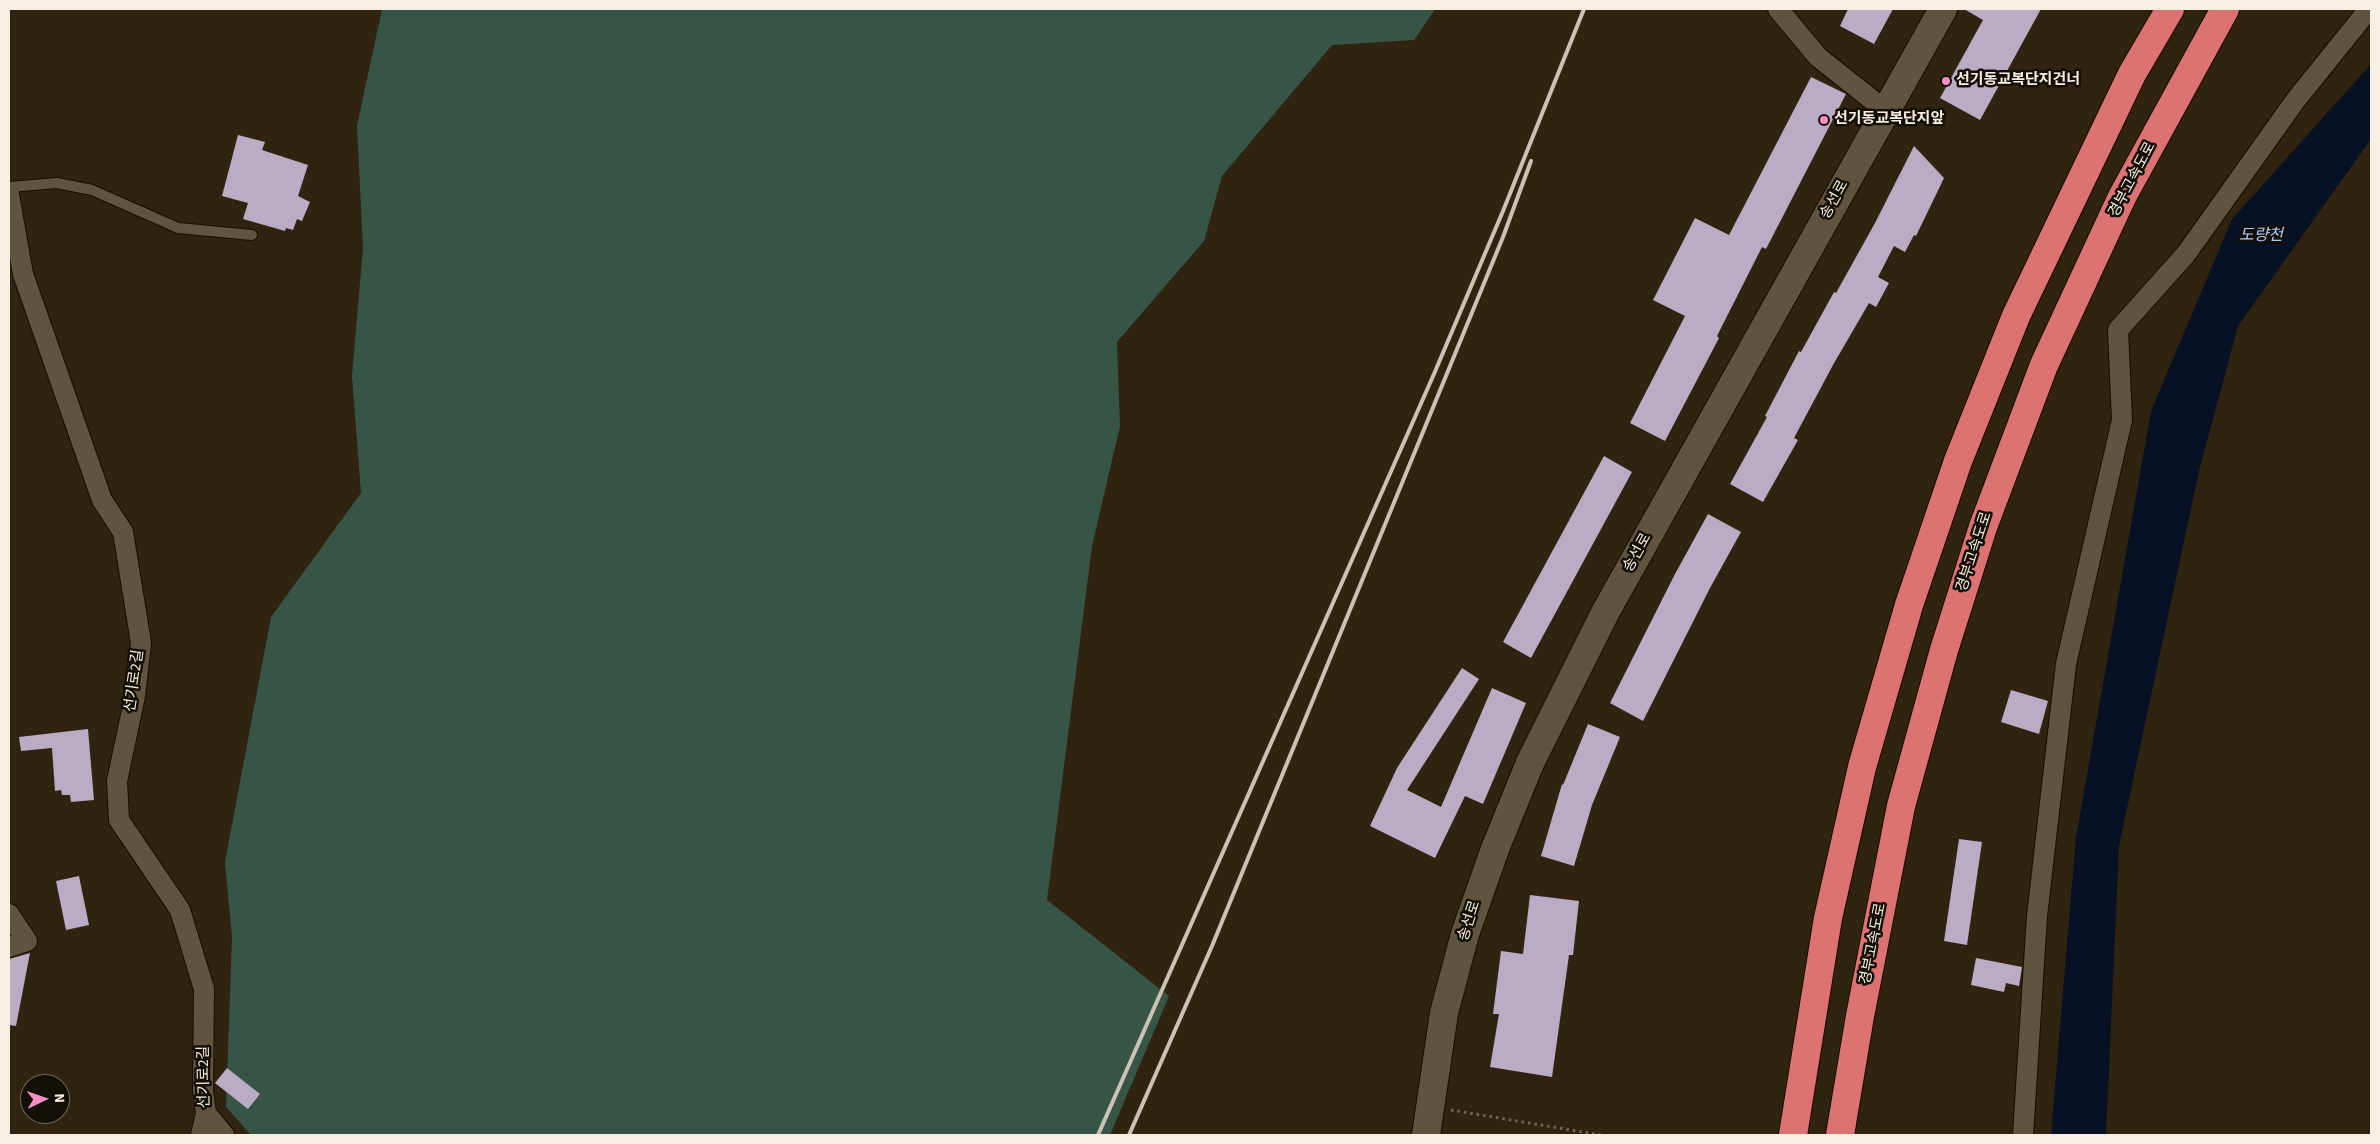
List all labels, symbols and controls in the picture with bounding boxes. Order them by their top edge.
place label: 선기동교복단지건너 [1956,72,2080,90]
marker: 선기동교복단지건너 [1940,75,1952,87]
place label: 선기동교복단지앞 [1834,111,1944,129]
marker: 선기동교복단지앞 [1818,114,1830,126]
street label: 경부고속도로 [2106,139,2160,221]
street label: 송선로 [1817,178,1853,222]
water label: 도량천 [2239,226,2283,246]
street label: 경부고속도로 [1954,510,1996,594]
street label: 송선로 [1620,531,1656,575]
street label: 선기로2길 [122,649,148,713]
street label: 송선로 [1455,899,1485,943]
street label: 경부고속도로 [1857,902,1891,986]
street label: 선기로2길 [195,1046,215,1108]
north arrow [20,1074,70,1124]
text: N [49,1093,69,1103]

